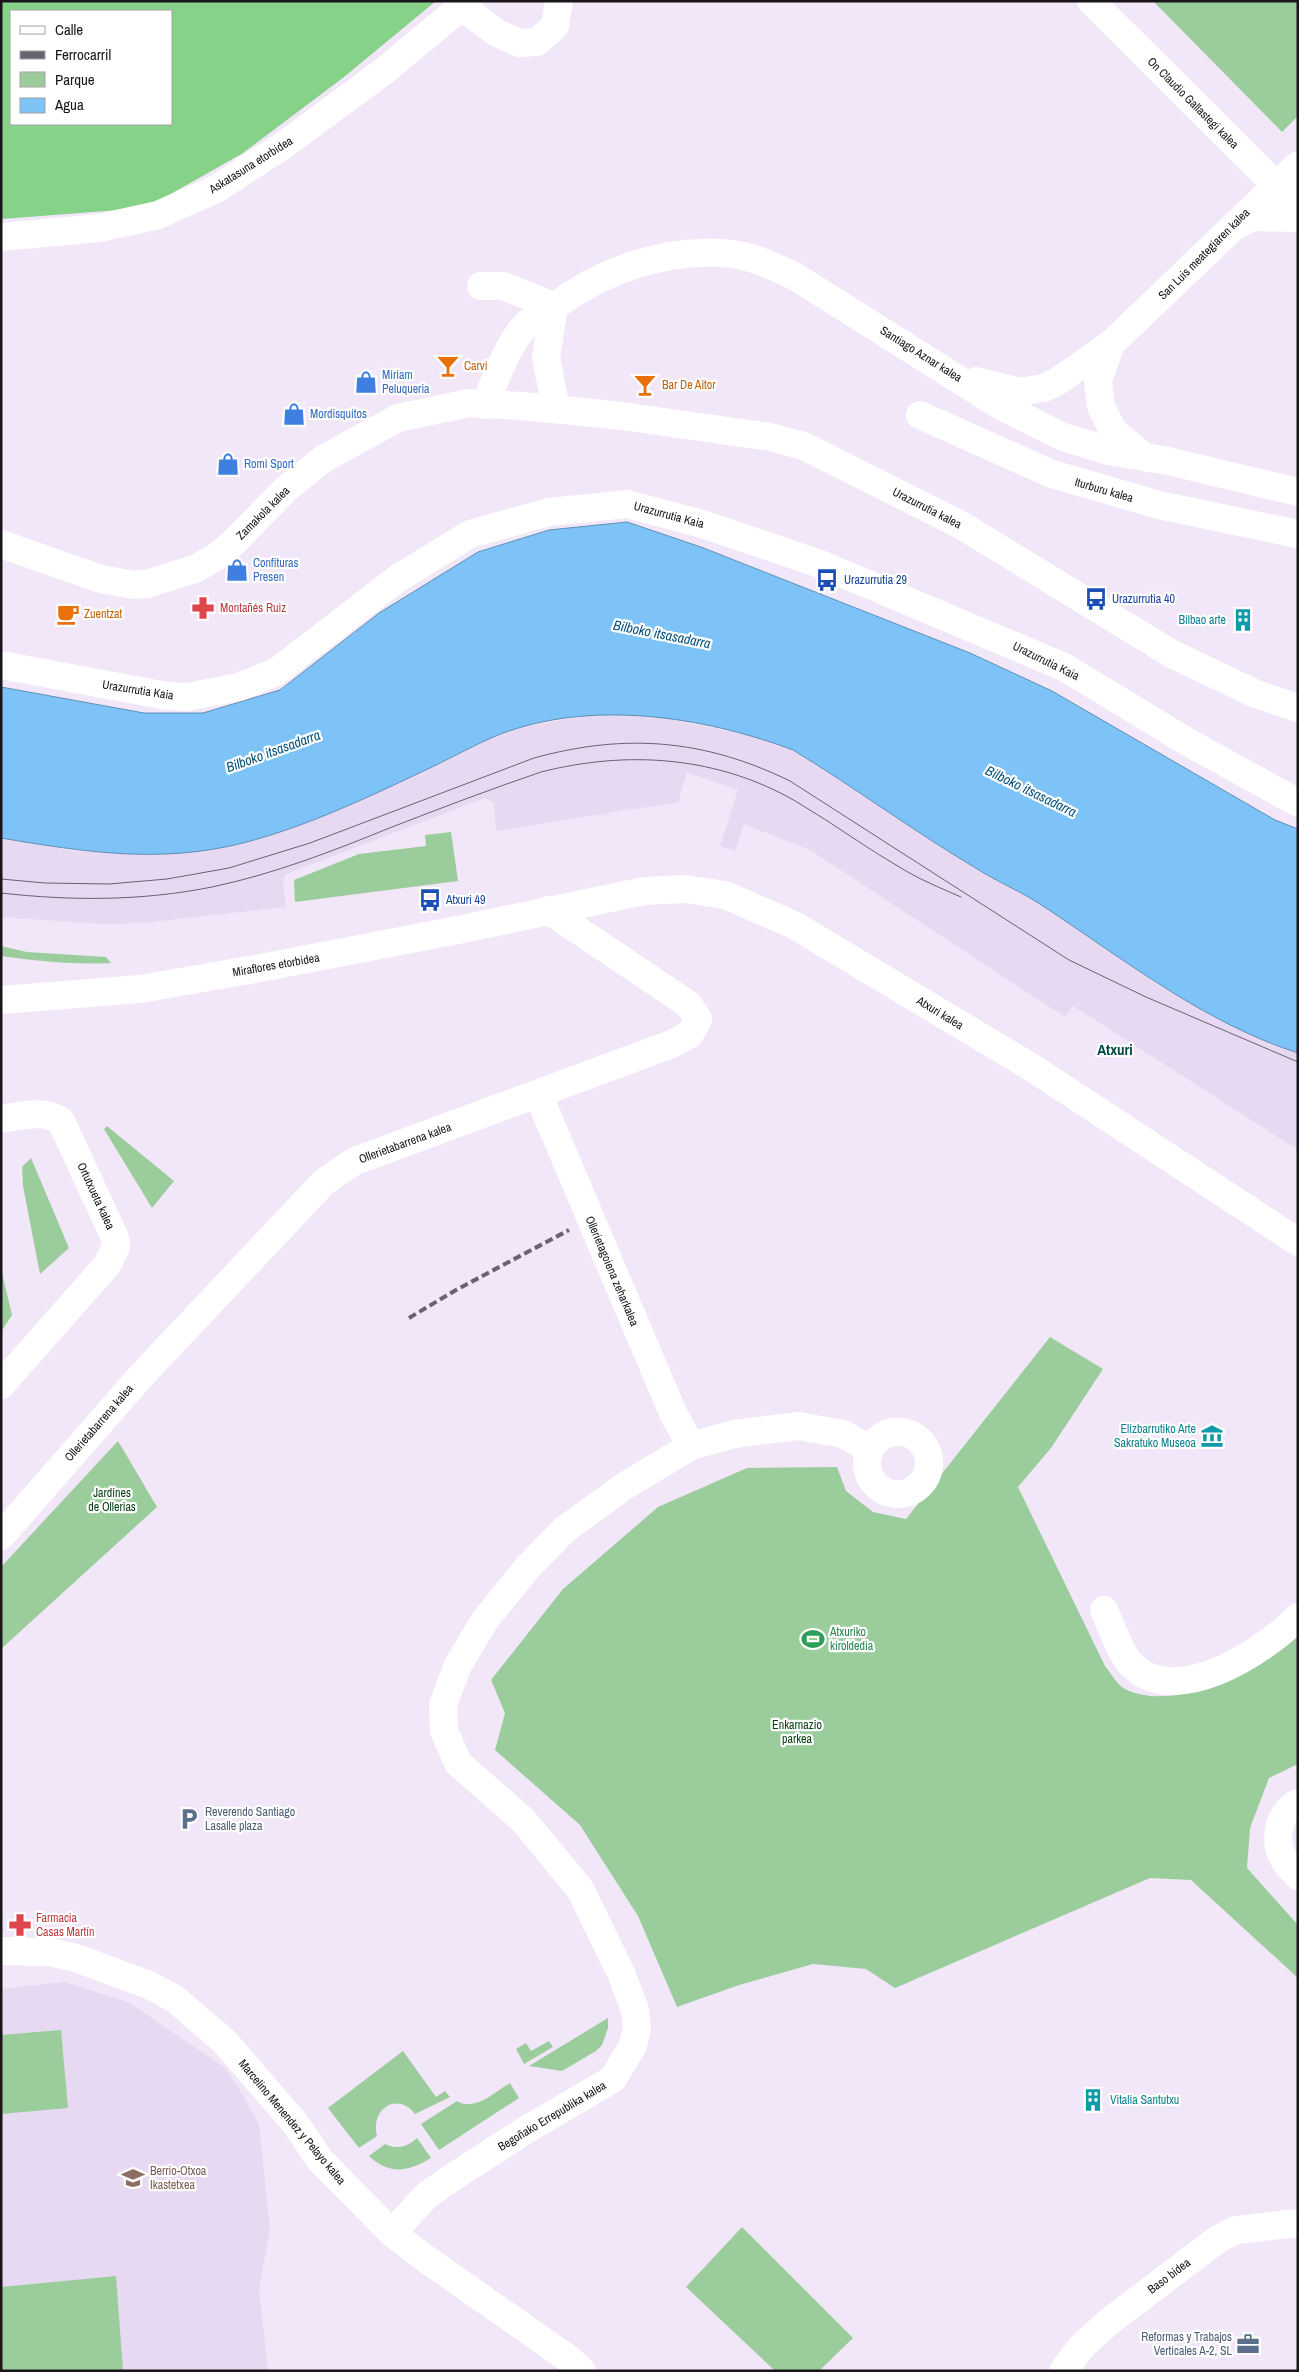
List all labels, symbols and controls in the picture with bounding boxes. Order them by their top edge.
legend [10,10,172,125]
text: Calle [55,19,83,40]
text: Ferrocarril [55,44,111,65]
street label: On Claudio Gallastegi kalea [1144,54,1243,153]
text: Parque [55,69,95,90]
text: Agua [54,94,84,115]
street label: Askatasuna etorbidea [205,133,296,198]
street label: San Luis meategiaren kalea [1155,204,1254,303]
street label: Santiago Aznar kalea [877,322,965,386]
bar icon: Carvi [435,353,461,379]
place label: Carvi [464,358,488,374]
place label: Miriam Peluqueria [382,367,430,397]
shop icon: Miriam Peluqueria [353,369,379,395]
bar icon: Bar De Aitor [632,372,658,398]
place label: Bar De Aitor [662,377,716,393]
shop icon: Mordisquitos [281,401,307,427]
place label: Mordisquitos [310,406,367,422]
shop icon: Romi Sport [215,451,241,477]
place label: Romi Sport [244,456,294,472]
street label: Iturburu kalea [1073,474,1136,506]
street label: Zamakola kalea [233,482,294,543]
street label: Urazurrutia kalea [890,484,965,532]
street label: Urazurrutia Kaia [632,498,706,532]
place label: Confituras Presen [253,555,298,585]
shop icon: Confituras Presen [224,557,250,583]
bus stop icon: Urazurrutia 29 [814,567,840,593]
place label: Urazurrutia 29 [844,572,907,588]
bus stop icon: Urazurrutia 40 [1083,586,1109,612]
place label: Urazurrutia 40 [1112,591,1175,607]
pharmacy icon: Montañés Ruiz [190,595,216,621]
place label: Montañés Ruiz [220,600,286,616]
cafe icon: Zuentzat [55,601,81,627]
place label: Zuentzat [84,606,123,622]
building icon: Bilbao arte [1230,607,1256,633]
place label: Bilbao arte [1178,612,1226,628]
water label: Bilboko itsasadarra [612,616,712,652]
street label: Urazurrutia Kaia [1010,638,1082,684]
street label: Urazurrutia Kaia [101,676,175,704]
water label: Bilboko itsasadarra [223,726,323,776]
water label: Bilboko itsasadarra [983,761,1079,821]
bus stop icon: Atxuri 49 [417,887,443,913]
place label: Atxuri 49 [445,892,485,908]
street label: Miraflores etorbidea [231,949,321,981]
street label: Atxuri kalea [913,992,967,1034]
district label: Atxuri [1097,1039,1133,1060]
street label: Ollerietabarrena kalea [357,1119,454,1167]
street label: Ortutxueta kalea [73,1160,119,1233]
street label: Ollerietagoiena zeharkalea [582,1213,643,1329]
street label: Ollerietabarrena kalea [61,1381,137,1465]
place label: Elizbarrutiko Arte Sakratuko Museoa [1114,1421,1197,1451]
museum icon: Elizbarrutiko Arte Sakratuko Museoa [1199,1423,1225,1449]
park label: Jardines de Ollerias [88,1485,136,1515]
place label: Atxuriko kiroldedia [829,1624,874,1654]
sports icon: Atxuriko kiroldedia [800,1626,826,1652]
park label: Enkarnazio parkea [772,1717,822,1747]
place label: Reverendo Santiago Lasalle plaza [205,1804,295,1834]
parking icon: Reverendo Santiago Lasalle plaza [176,1806,202,1832]
place label: Farmacia Casas Martín [36,1910,95,1940]
pharmacy icon: Farmacia Casas Martín [7,1912,33,1938]
street label: Marcelino Menendez y Pelayo kalea [235,2056,349,2188]
street label: Begoñako Errepublika kalea [495,2077,610,2155]
building icon: Vitalia Santutxu [1080,2087,1106,2113]
place label: Vitalia Santutxu [1110,2092,1179,2108]
place label: Berrio-Otxoa Ikastetxea [150,2163,207,2193]
school or university icon: Berrio-Otxoa Ikastetxea [120,2165,146,2191]
street label: Baso bidea [1144,2254,1194,2297]
place label: Reformas y Trabajos Verticales A-2, SL [1141,2329,1233,2359]
office icon: Reformas y Trabajos Verticales A-2, SL [1235,2331,1261,2357]

